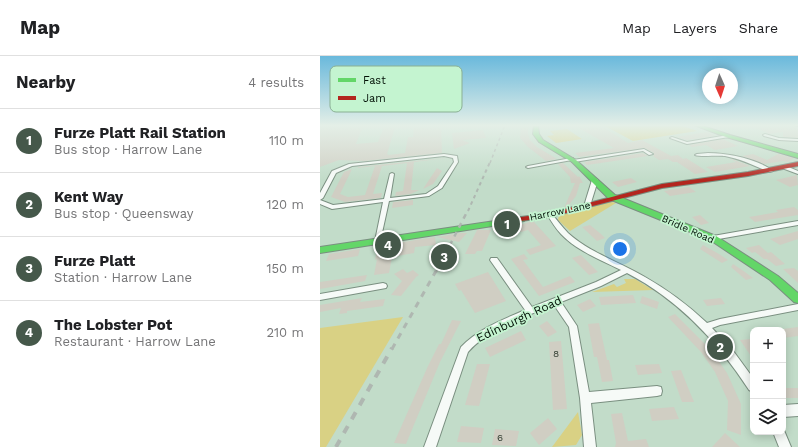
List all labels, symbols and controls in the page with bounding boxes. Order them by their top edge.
text: Map [20,16,60,39]
text: Map [622,20,651,36]
text: Layers [673,20,717,36]
text: Share [739,20,778,36]
legend [330,66,462,112]
north arrow [702,68,738,104]
text: Nearby [16,72,75,92]
text: Fast [363,74,386,87]
text: 4 results [248,75,304,90]
text: Jam [363,92,386,105]
text: Furze Platt Rail Station [54,124,226,142]
text: 1 [26,133,32,148]
text: 110 m [269,133,304,148]
text: Bus stop · Harrow Lane [54,142,202,157]
text: Kent Way [54,188,123,206]
text: 2 [25,197,33,212]
text: 120 m [266,197,304,212]
street label: Harrow Lane [529,199,592,223]
text: Bus stop · Queensway [54,206,194,221]
pin: 1 [494,209,520,239]
street label: Bridle Road [660,213,716,245]
pin: 4 [375,230,401,260]
your location [610,239,630,259]
pin: 3 [431,242,457,272]
text: Furze Platt [54,252,135,270]
text: 3 [25,261,33,276]
text: 150 m [266,261,304,276]
text: Station · Harrow Lane [54,270,192,285]
street label: Edinburgh Road [474,293,564,345]
text: The Lobster Pot [54,316,172,334]
text: 4 [25,325,33,340]
text: 210 m [266,325,304,340]
map controls [750,327,786,435]
button: + [750,327,786,363]
pin: 2 [707,332,733,362]
text: Restaurant · Harrow Lane [54,334,216,349]
house number: 8 [553,348,559,359]
button: − [750,363,786,399]
button: layers [750,399,786,435]
house number: 6 [497,432,503,443]

